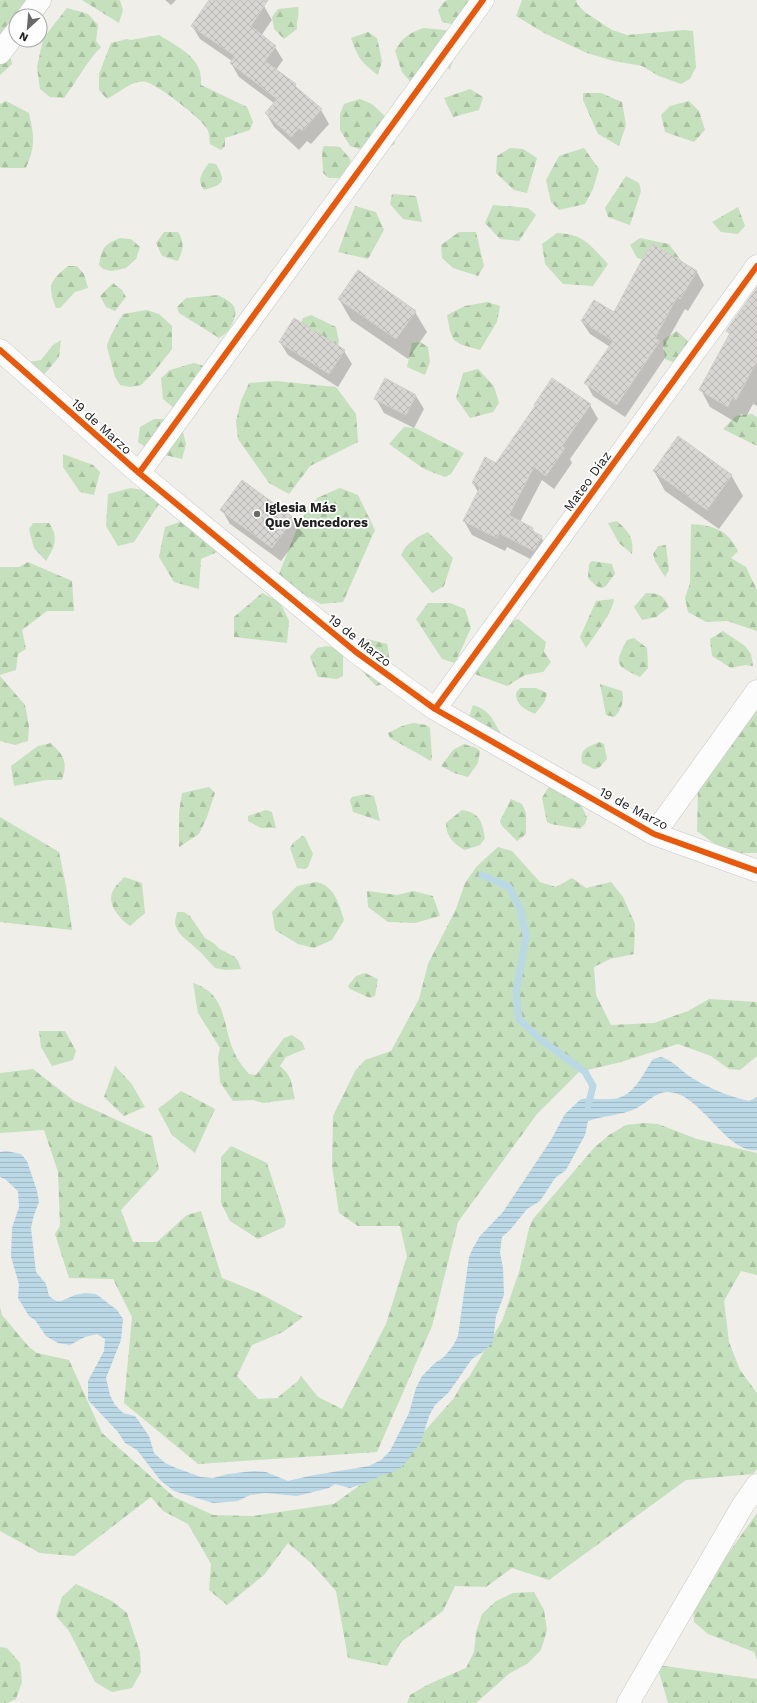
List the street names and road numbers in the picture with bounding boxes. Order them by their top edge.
street label: 19 de Marzo [68,395,135,457]
street label: Mateo Díaz [561,448,614,514]
street label: 19 de Marzo [325,611,394,670]
street label: 19 de Marzo [597,784,671,833]

